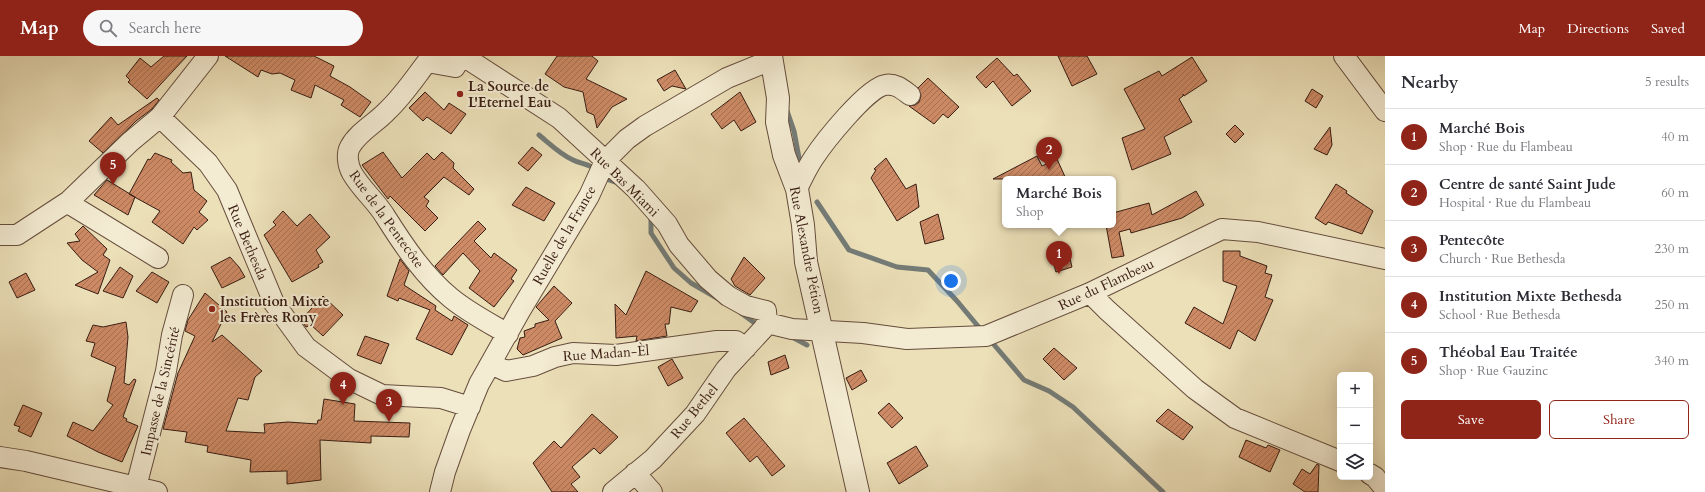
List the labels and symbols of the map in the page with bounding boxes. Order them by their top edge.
place label: La Source de L'Eternel Eau [468,77,552,112]
marker: La Source de L'Eternel Eau [455,89,465,99]
pin: 2 [1036,137,1062,170]
street label: Rue Bas Miami [586,144,663,221]
pin: 5 [100,152,126,185]
street label: Rue de la Pentecôte [345,167,429,272]
street label: Ruelle de la France [528,182,601,288]
street label: Rue Alexandre Pétion [785,185,828,316]
street label: Rue Bethesda [223,202,272,283]
pin: 1 [1046,241,1072,274]
street label: Rue du Flambeau [1055,254,1157,315]
your location [941,271,961,291]
place label: Institution Mixte les Frères Rony [220,292,329,327]
marker: Institution Mixte les Frères Rony [207,304,217,314]
street label: Impasse de la Sincérité [136,325,185,458]
street label: Rue Madan-Èl [562,341,650,366]
pin: 4 [330,372,356,405]
street label: Rue Bethel [666,380,723,443]
pin: 3 [376,389,402,422]

